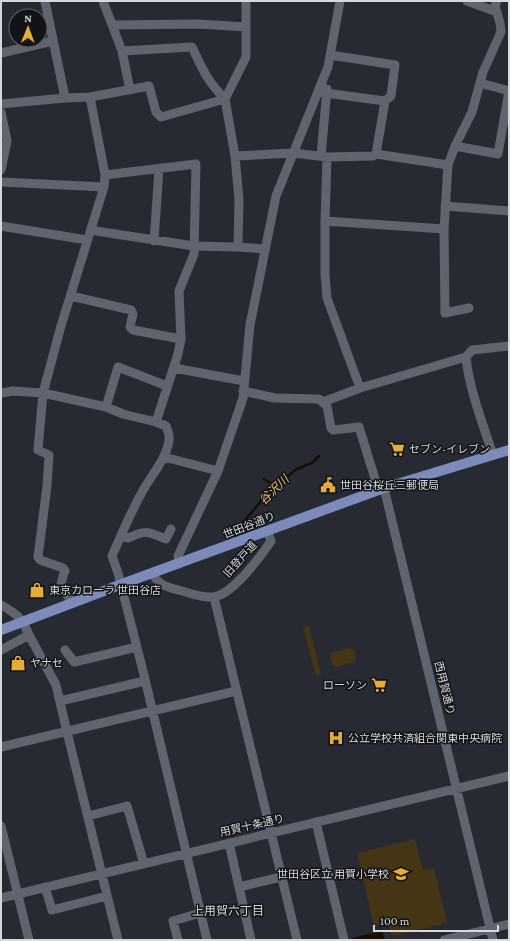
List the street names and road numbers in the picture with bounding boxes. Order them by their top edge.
street label: 世田谷通り [221,510,277,540]
street label: 旧登戸道 [221,539,259,579]
street label: 西用賀通り [433,660,457,716]
street label: 用賀十条通り [218,812,286,838]

